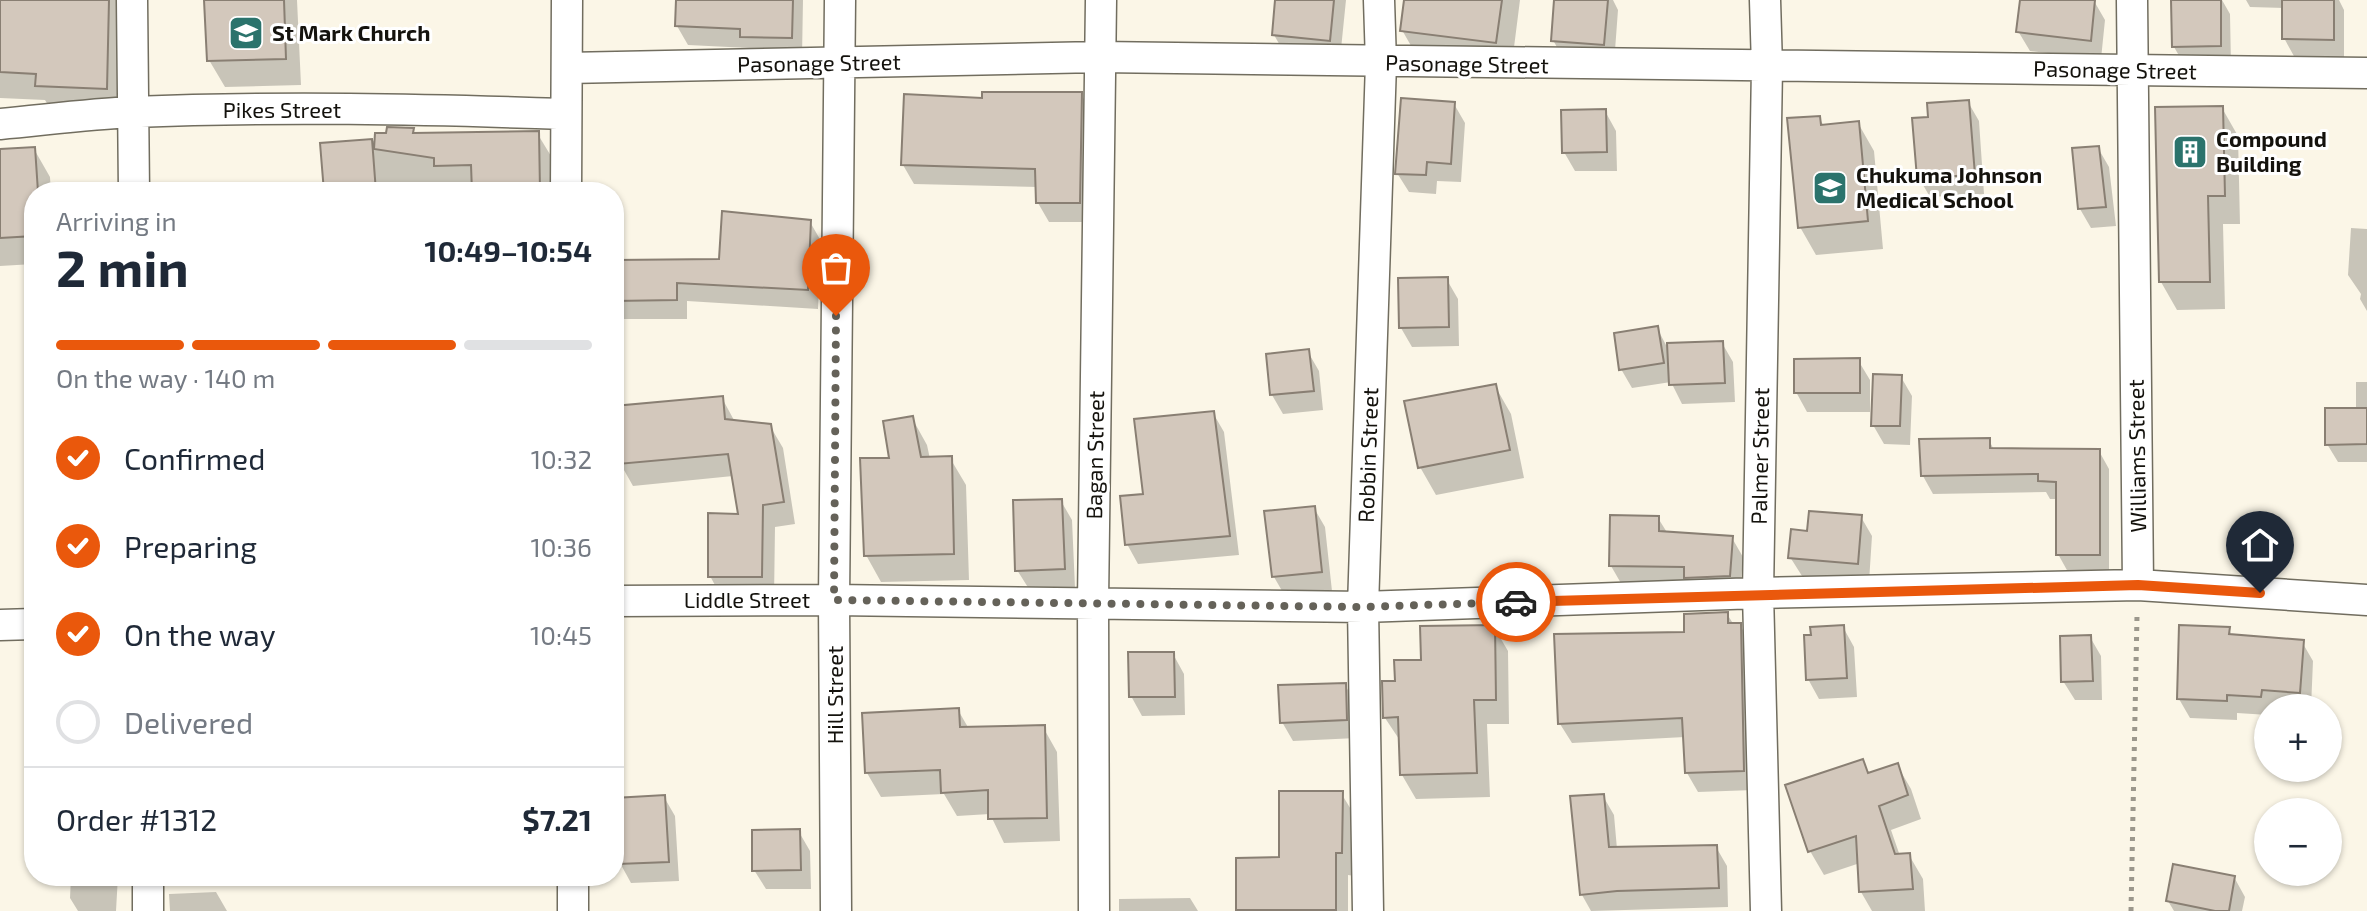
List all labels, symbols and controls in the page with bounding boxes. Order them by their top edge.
school or university icon: St Mark Church [227,14,265,52]
place label: St Mark Church [272,19,430,45]
street label: Pasonage Street [737,48,901,76]
street label: Pasonage Street [1385,49,1549,77]
street label: Pasonage Street [2033,55,2197,83]
street label: Pikes Street [223,96,341,122]
place label: Compound Building [2216,125,2327,176]
building icon: Compound Building [2171,133,2209,171]
place label: Chukuma Johnson Medical School [1856,161,2042,212]
school or university icon: Chukuma Johnson Medical School [1811,169,1849,207]
text: Arriving in [56,205,177,236]
text: 10:49–10:54 [424,232,592,268]
pin [802,234,870,316]
text: 2 min [56,235,189,297]
icon: bag [814,246,858,290]
text: On the way · 140 m [56,362,275,393]
street label: Williams Street [2122,379,2150,533]
street label: Robbin Street [1352,387,1382,523]
street label: Palmer Street [1745,387,1773,525]
street label: Bagan Street [1080,390,1108,520]
icon: check [56,436,100,480]
text: Confirmed [124,440,265,476]
text: 10:32 [531,443,592,474]
pin [2226,511,2294,593]
icon: home [2238,523,2282,567]
icon: check [56,524,100,568]
text: Preparing [124,528,257,564]
text: 10:36 [531,531,592,562]
courier [1476,562,1556,642]
icon: car [1494,580,1538,624]
street label: Liddle Street [684,586,810,612]
icon: check [56,612,100,656]
text: On the way [124,616,276,652]
text: 10:45 [530,619,592,650]
street label: Hill Street [821,646,847,744]
map controls [2254,694,2342,886]
button: + [2254,694,2342,782]
text: Delivered [124,704,253,740]
button: − [2254,798,2342,886]
text: Order #1312 [56,801,217,837]
text: $7.21 [522,801,592,837]

